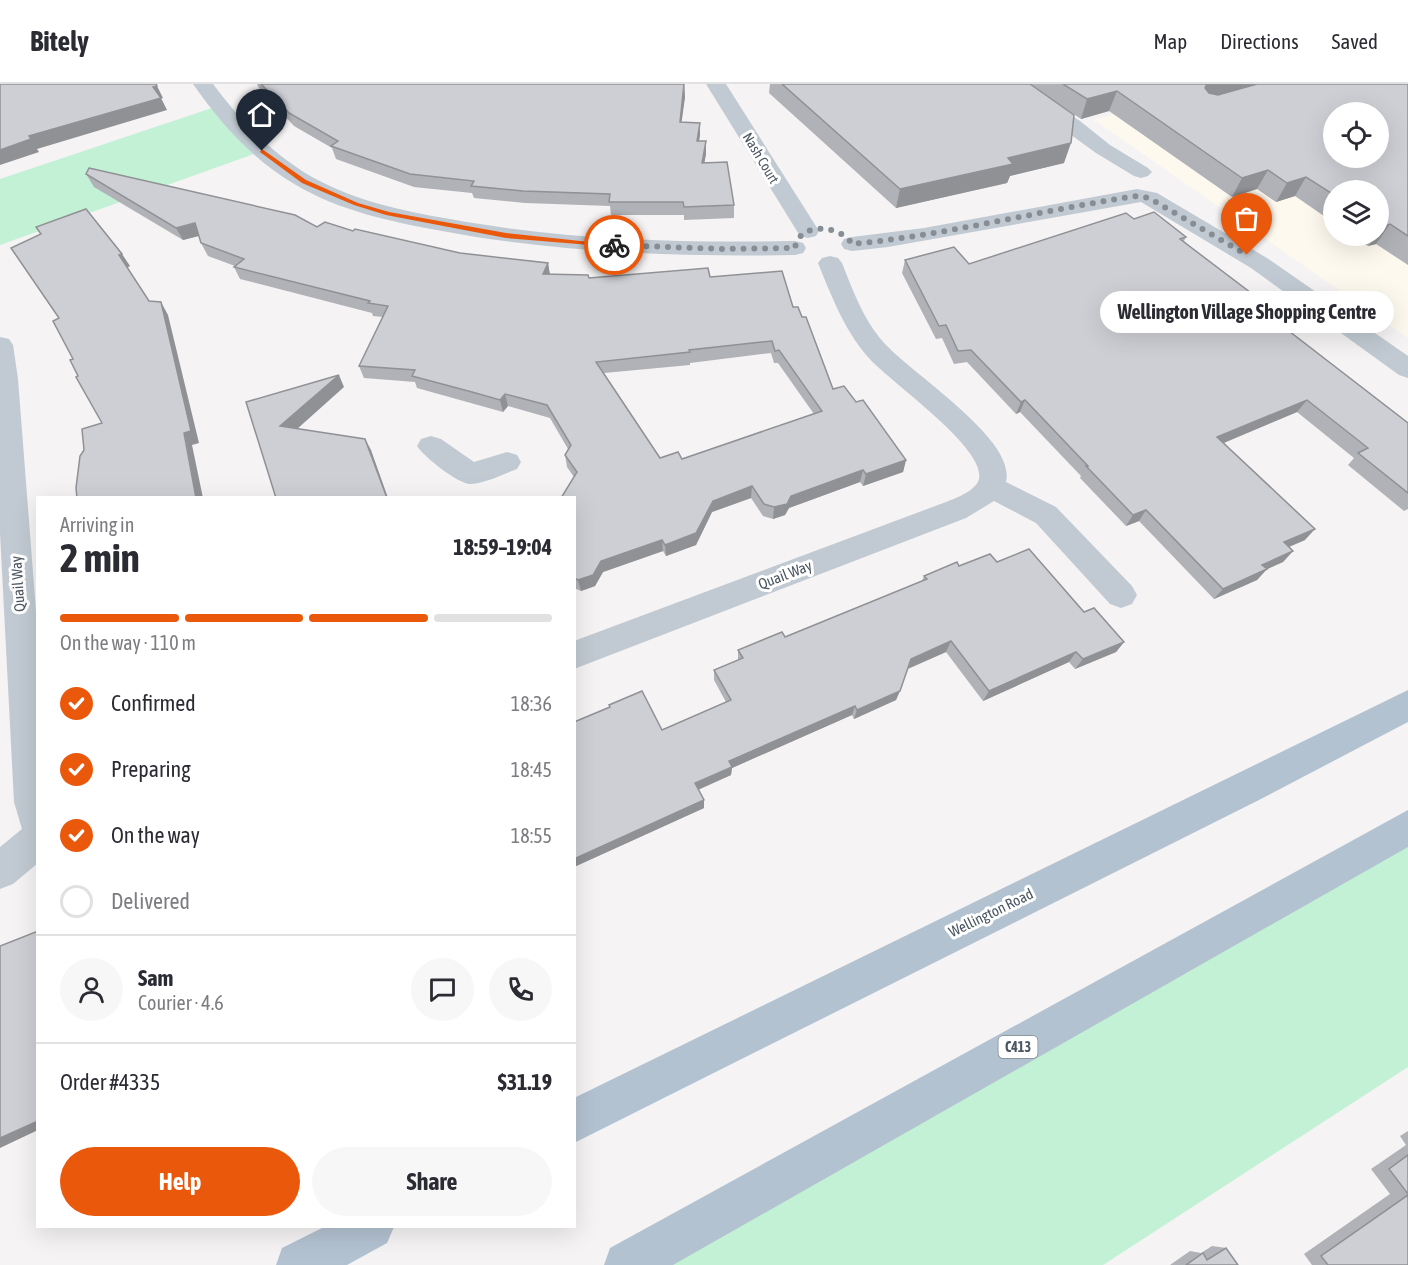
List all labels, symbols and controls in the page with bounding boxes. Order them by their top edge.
text: Bitely [30,25,89,57]
text: Map [1153,29,1187,53]
text: Directions [1220,29,1299,53]
text: Saved [1332,29,1378,53]
pin [236,89,287,151]
icon: home [245,98,278,131]
map controls [1323,102,1389,246]
button: locate [1323,102,1389,168]
street label: Nash Court [740,130,782,186]
button: layers [1323,180,1389,246]
pin [1221,193,1272,255]
icon: bag [1230,202,1263,235]
courier [584,215,644,275]
icon: bike [598,229,631,262]
callout: Wellington Village Shopping Centre [1100,291,1394,333]
text: Wellington Village Shopping Centre [1118,300,1376,323]
text: Arriving in [60,513,134,536]
text: 18:59–19:04 [453,534,552,560]
text: 2 min [60,536,140,580]
street label: Quail Way [7,555,28,613]
street label: Quail Way [756,557,814,593]
text: On the way · 110 m [60,631,196,654]
icon: check [60,687,93,720]
text: Confirmed [111,690,196,716]
text: 18:36 [511,692,552,715]
icon: check [60,753,93,786]
text: Preparing [111,756,191,782]
text: 18:45 [511,758,552,781]
icon: check [60,819,93,852]
text: On the way [111,822,200,848]
text: 18:55 [511,824,552,847]
street label: Wellington Road [946,885,1036,940]
text: Delivered [111,888,190,914]
button: person [60,958,123,1021]
button: chat [411,958,474,1021]
button: phone [489,958,552,1021]
text: Sam [138,965,173,991]
text: Courier · 4.6 [138,991,224,1014]
road number: C413 [998,1036,1038,1058]
text: Order #4335 [60,1069,160,1095]
text: $31.19 [497,1069,552,1095]
button: Help [60,1147,300,1216]
button: Share [312,1147,552,1216]

